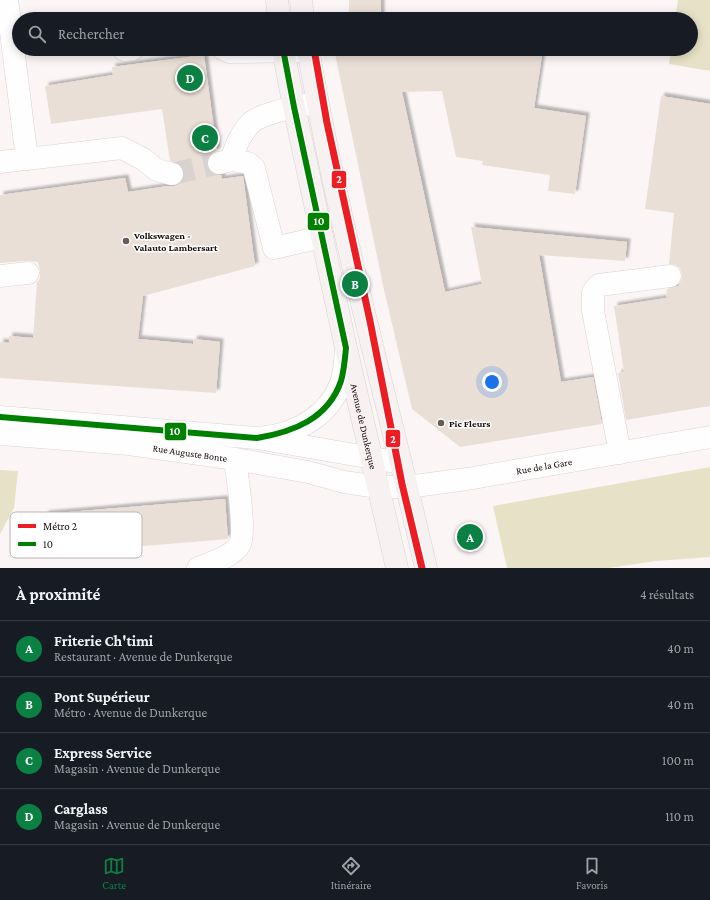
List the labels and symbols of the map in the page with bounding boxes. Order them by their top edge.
pin: D [177,63,203,93]
pin: C [192,123,218,153]
line badge: 2 [331,170,347,189]
text: 2 [336,173,342,185]
line badge: 10 [307,212,330,231]
text: 10 [314,215,325,227]
place label: Volkswagen - Valauto Lambersart [133,230,218,253]
marker: Volkswagen - Valauto Lambersart [121,236,131,246]
pin: B [342,269,368,299]
your location [482,372,502,392]
street label: Avenue de Dunkerque [348,383,379,471]
marker: Pic Fleurs [436,418,446,428]
place label: Pic Fleurs [449,418,490,429]
line badge: 10 [164,422,187,441]
text: 10 [170,425,181,437]
line badge: 2 [385,429,401,448]
text: 2 [390,433,396,445]
street label: Rue Auguste Bonte [152,442,228,464]
street label: Rue de la Gare [515,456,573,476]
legend [10,512,142,558]
text: Métro 2 [43,520,77,532]
pin: A [457,522,483,552]
text: 10 [43,538,53,550]

